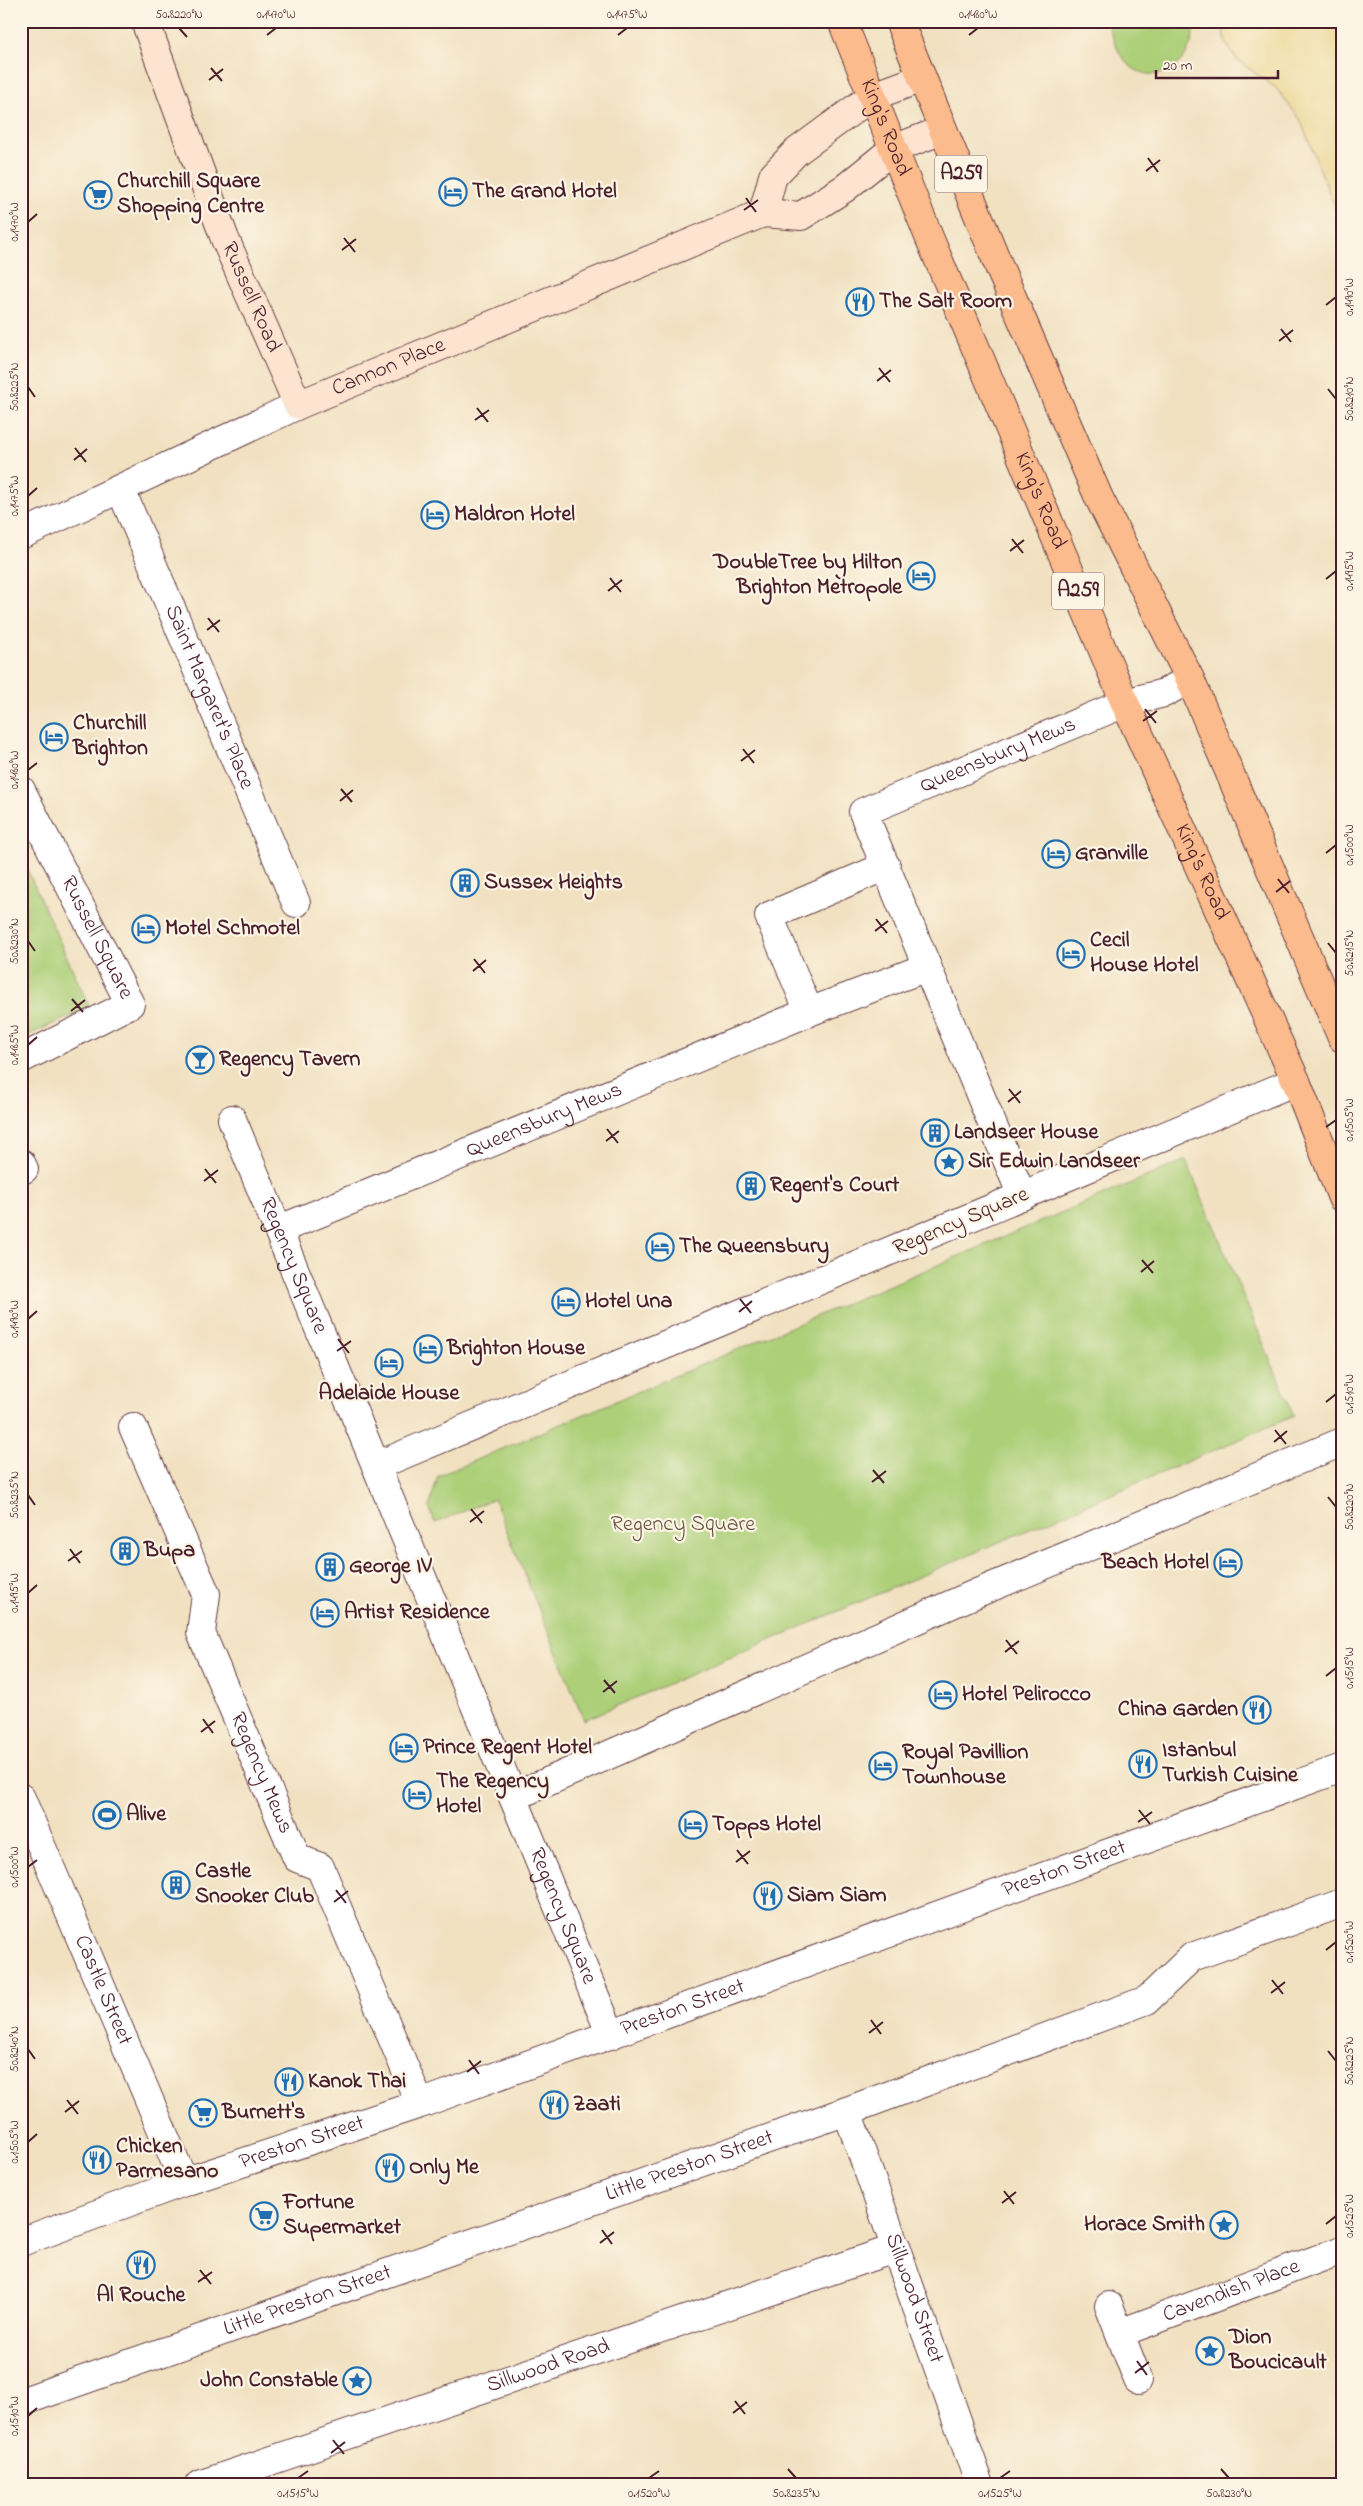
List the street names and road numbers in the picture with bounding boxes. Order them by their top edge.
street label: King's Road [851,74,919,181]
road number: A259 [935,156,987,192]
street label: Russell Road [212,237,289,358]
street label: Cannon Place [327,330,451,405]
street label: King's Road [1005,447,1075,554]
road number: A259 [1052,572,1104,610]
street label: Saint Margaret's Place [156,600,262,794]
street label: Queensbury Mews [915,709,1081,802]
street label: King's Road [1166,819,1237,925]
street label: Russell Square [52,871,141,1005]
street label: Queensbury Mews [462,1074,627,1167]
street label: Regency Square [888,1179,1034,1266]
street label: Regency Square [250,1193,335,1339]
street label: Regency Mews [221,1708,301,1839]
street label: Preston Street [998,1832,1131,1906]
street label: Regency Square [520,1843,604,1989]
street label: Castle Street [65,1930,141,2051]
street label: Preston Street [616,1971,750,2046]
street label: Preston Street [235,2107,369,2179]
street label: Little Preston Street [601,2122,779,2211]
street label: Sillwood Street [876,2229,952,2368]
street label: Cavendish Place [1158,2251,1305,2332]
street label: Little Preston Street [219,2256,397,2345]
street label: Sillwood Road [482,2331,614,2402]

